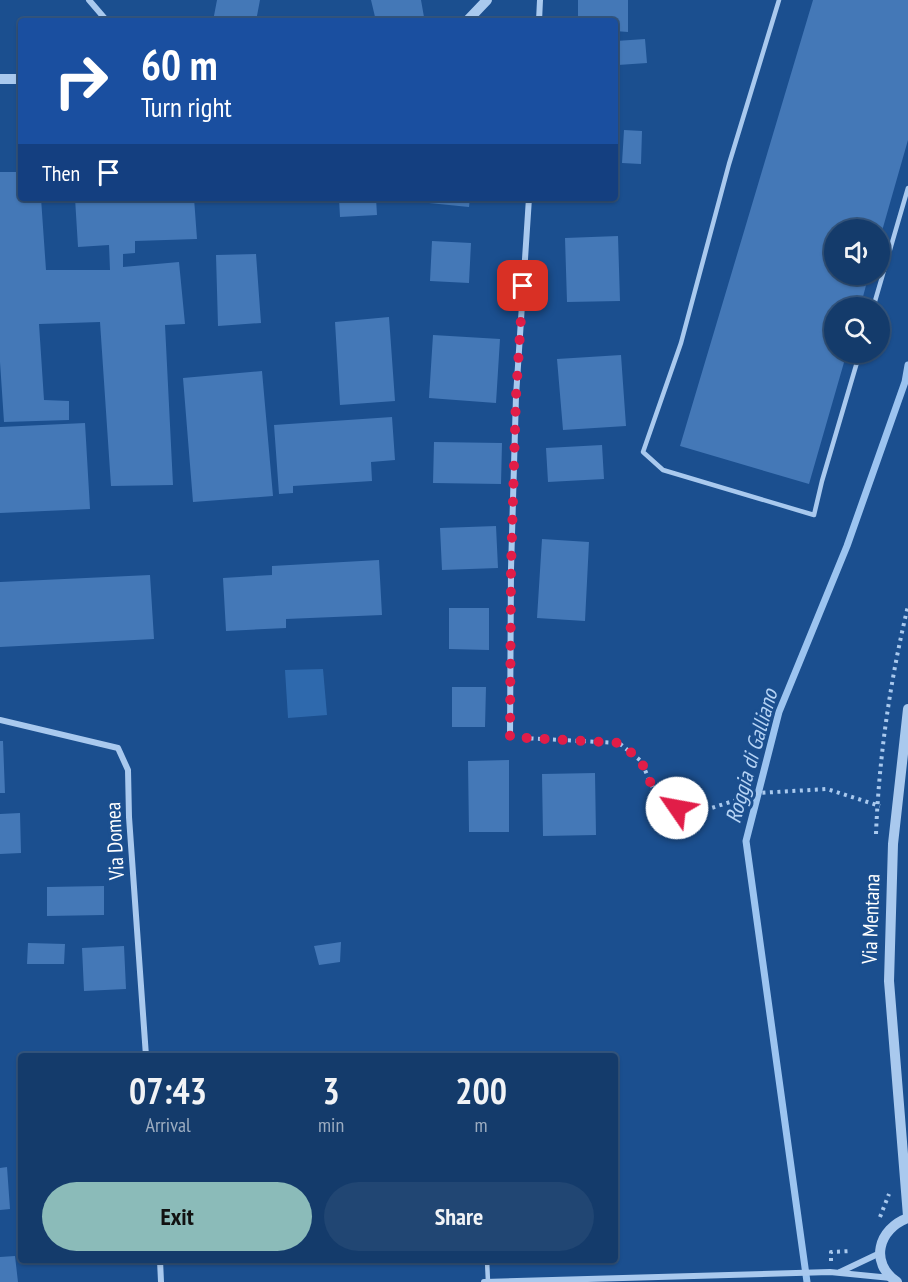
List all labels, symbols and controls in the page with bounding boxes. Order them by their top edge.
text: 60 m [141,37,218,92]
icon: right [42,42,120,120]
text: Turn right [141,90,232,124]
icon: arrive [92,156,125,189]
text: Then [42,159,80,187]
map controls [824,219,890,363]
button: sound [824,219,890,285]
pin [497,260,548,311]
icon: arrive [506,269,539,302]
button: search [824,297,890,363]
water label: Roggia di Galliano [719,684,784,826]
position arrow [645,776,709,840]
street label: Via Domea [99,801,130,882]
street label: Via Mentana [855,873,886,966]
text: 07:43 [129,1067,207,1114]
text: 3 [322,1067,340,1114]
text: 200 [455,1067,507,1114]
text: Arrival [145,1112,191,1138]
text: min [318,1112,344,1138]
text: m [475,1112,488,1138]
button: Exit [42,1182,312,1251]
button: Share [324,1182,594,1251]

